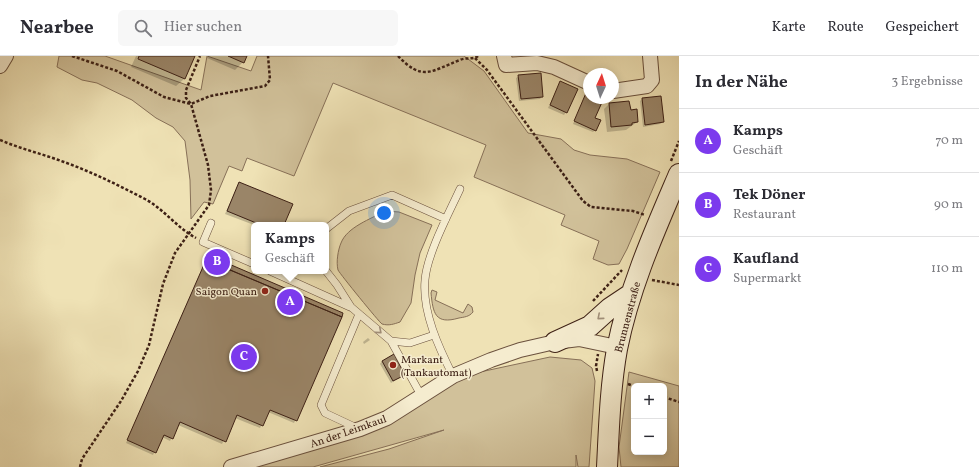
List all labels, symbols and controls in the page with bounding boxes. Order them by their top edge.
search box [118,10,398,46]
text: Nearbee [20,15,94,41]
icon: search [132,17,154,39]
text: Hier suchen [164,17,242,38]
text: Karte [772,18,806,37]
text: Route [828,18,864,37]
text: Gespeichert [886,18,959,37]
north arrow [583,68,619,104]
text: In der Nähe [695,71,788,94]
text: 3 Ergebnisse [892,73,963,91]
text: Kamps [733,121,783,142]
text: A [703,132,713,150]
text: 70 m [935,132,963,150]
text: Geschäft [733,142,783,160]
text: Tek Döner [733,185,805,206]
text: B [704,196,712,214]
text: 90 m [934,196,963,214]
your location [374,203,394,223]
text: Restaurant [733,206,796,224]
popup [251,222,329,274]
text: Kamps [265,229,315,250]
pin: B [204,247,230,277]
text: Kaufland [733,249,799,270]
text: Geschäft [265,250,315,268]
text: C [704,260,712,278]
text: 110 m [931,260,963,278]
text: Supermarkt [733,270,802,288]
street label: Brunnenstraße [612,280,645,355]
place label: Saigon Quan [196,285,257,300]
marker: Saigon Quan [260,286,270,296]
pin: A [277,287,303,317]
one-way arrow [597,313,605,320]
one-way arrow [375,326,382,333]
pin: C [231,342,257,372]
place label: Markant (Tankautomat) [401,353,471,381]
marker: Markant (Tankautomat) [388,360,398,370]
map controls [631,383,667,455]
button: + [631,383,667,419]
street label: An der Leimkaul [308,412,389,453]
button: − [631,419,667,455]

